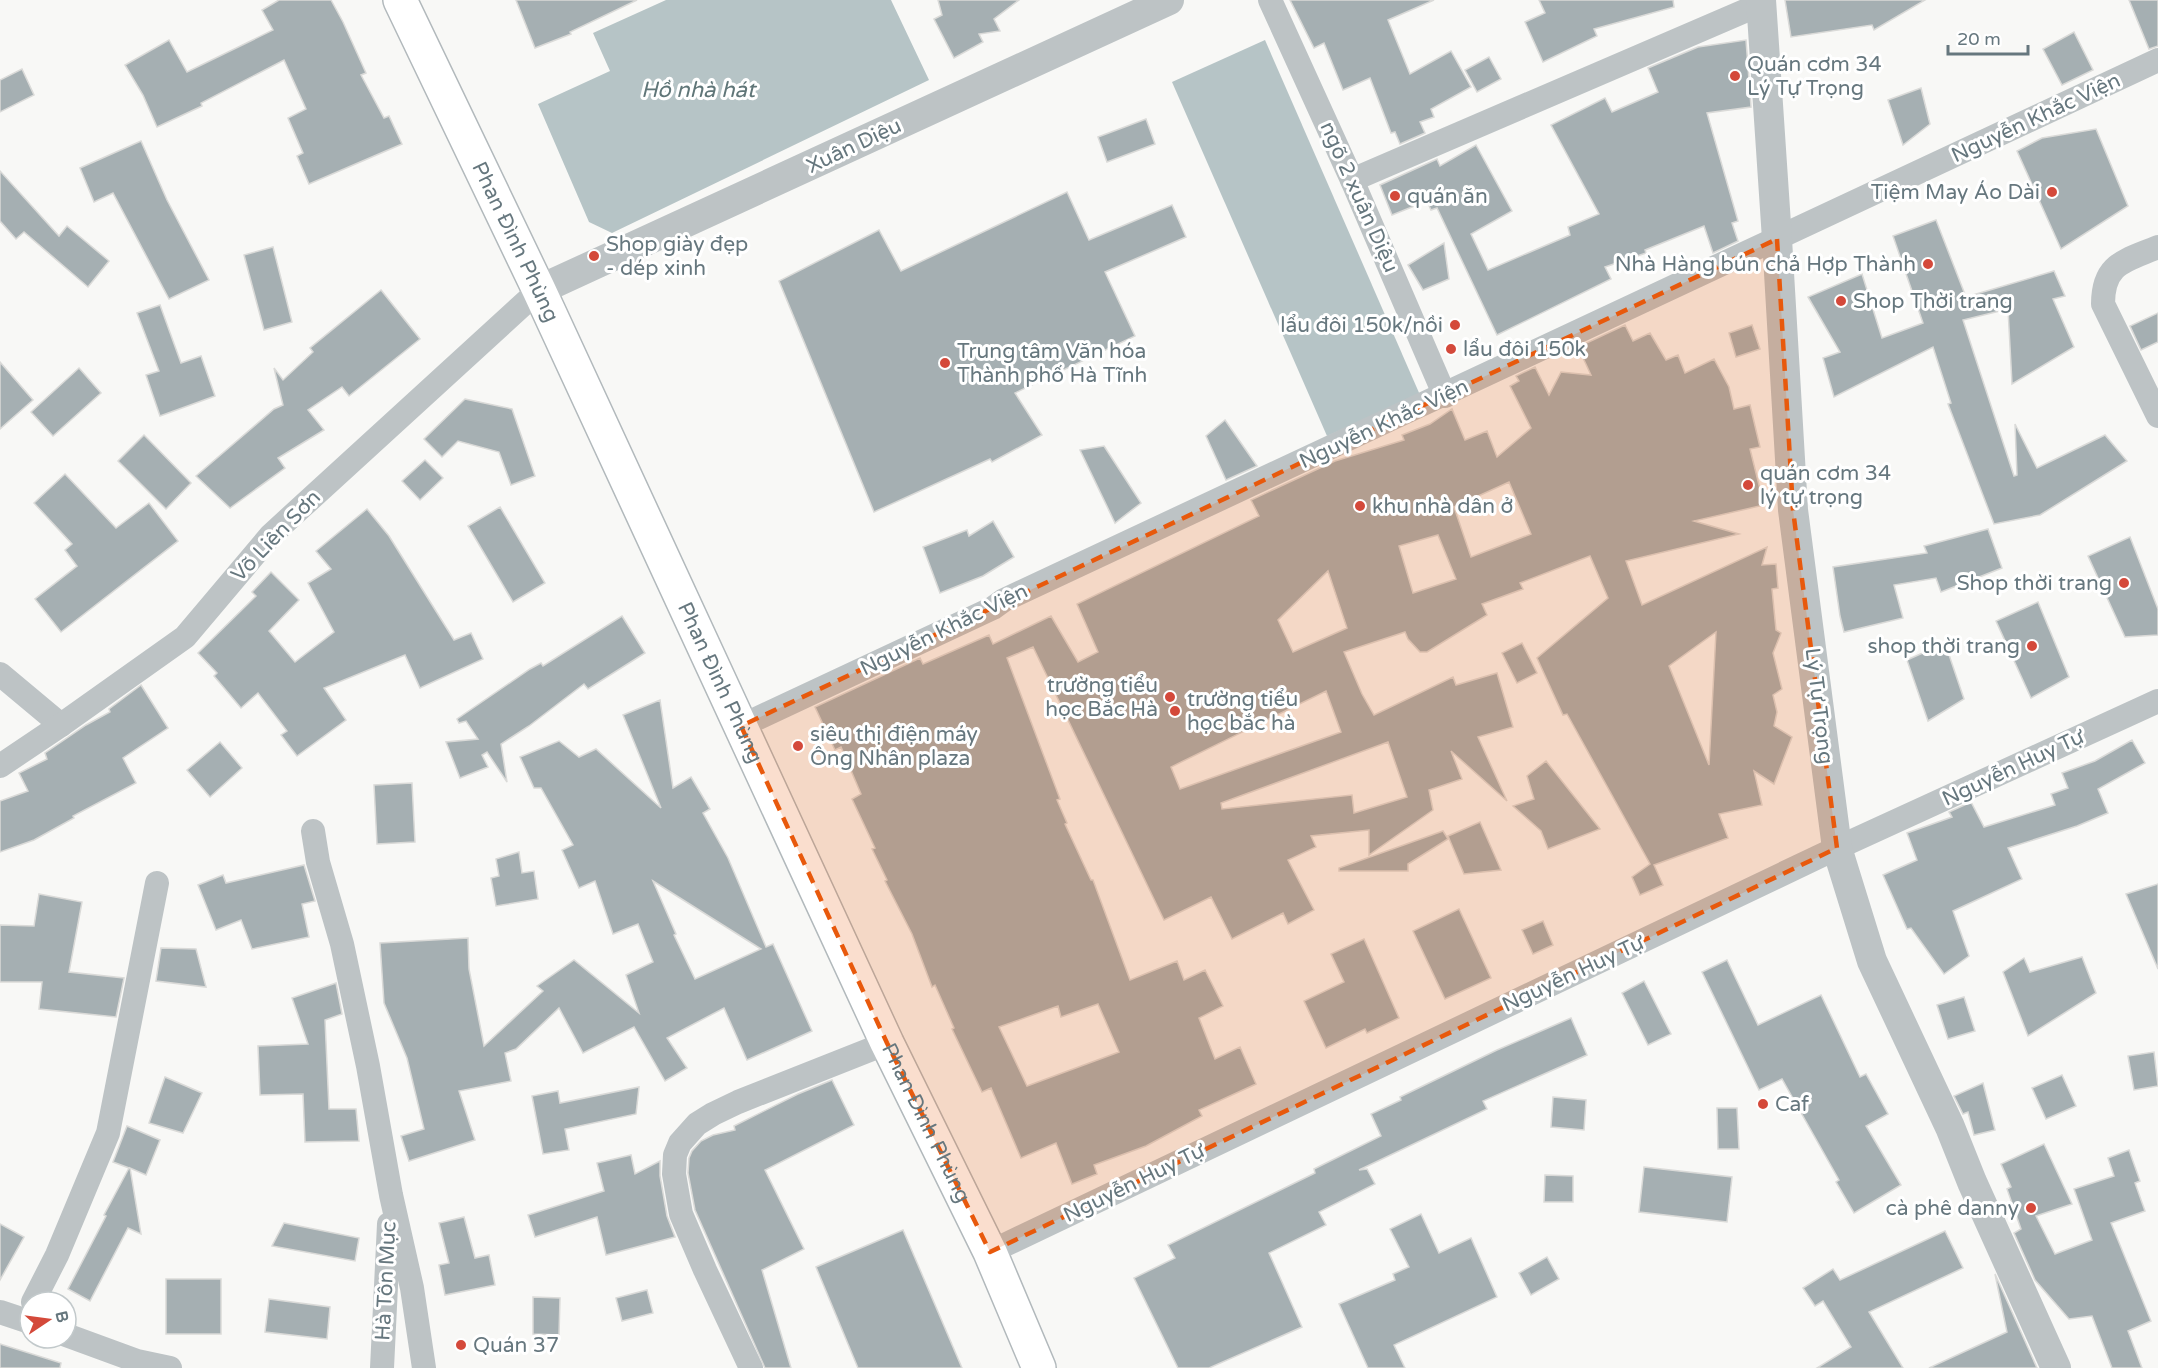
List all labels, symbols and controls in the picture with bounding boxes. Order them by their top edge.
scale bar [1948,18,2028,56]
text: 20 m [1957,28,2001,50]
place label: Quán cơm 34 Lý Tự Trọng [1747,52,1882,101]
street label: Nguyễn Khắc Viện [1948,68,2124,168]
marker: Quán cơm 34 Lý Tự Trọng [1728,69,1742,83]
water label: Hồ nhà hát [641,77,758,103]
street label: Xuân Diệu [803,113,905,179]
street label: ngõ 2 xuân Diệu [1315,118,1403,276]
street label: Phan Đình Phùng [467,158,564,326]
place label: Tiệm May Áo Dài [1871,180,2040,205]
place label: quán ăn [1407,184,1488,209]
marker: Tiệm May Áo Dài [2045,185,2059,199]
marker: quán ăn [1388,189,1402,203]
place label: Shop giày đẹp - dép xinh [606,232,748,281]
marker: Shop giày đẹp - dép xinh [587,249,601,263]
place label: Nhà Hàng bún chả Hợp Thành [1615,252,1916,277]
marker: Nhà Hàng bún chả Hợp Thành [1921,257,1935,271]
place label: Shop Thời trang [1853,289,2013,314]
marker: Shop Thời trang [1834,294,1848,308]
place label: lẩu đôi 150k/nồi [1280,313,1443,338]
marker: lẩu đôi 150k/nồi [1448,318,1462,332]
place label: lẩu đôi 150k [1463,337,1586,362]
place label: Trung tâm Văn hóa Thành phố Hà Tĩnh [957,339,1147,388]
marker: lẩu đôi 150k [1444,342,1458,356]
marker: Trung tâm Văn hóa Thành phố Hà Tĩnh [938,356,952,370]
street label: Nguyễn Khắc Viện [1296,374,1472,474]
place label: quán cơm 34 lý tự trọng [1760,461,1891,510]
marker: quán cơm 34 lý tự trọng [1741,478,1755,492]
street label: Võ Liên Sơn [226,485,326,587]
place label: khu nhà dân ở [1372,494,1513,519]
marker: khu nhà dân ở [1353,499,1367,513]
place label: Shop thời trang [1957,571,2112,596]
marker: Shop thời trang [2117,576,2131,590]
street label: Nguyễn Khắc Viện [856,579,1032,681]
street label: Phan Đình Phùng [672,598,768,767]
place label: shop thời trang [1867,634,2020,659]
marker: shop thời trang [2025,639,2039,653]
street label: Lý Tự Trọng [1799,646,1839,766]
place label: trường tiểu học Bắc Hà [1045,673,1158,722]
place label: trường tiểu học bắc hà [1187,687,1298,736]
marker: trường tiểu học Bắc Hà [1163,690,1177,704]
marker: trường tiểu học bắc hà [1168,704,1182,718]
place label: siêu thị điện máy Ông Nhân plaza [810,722,978,771]
street label: Nguyễn Huy Tự [1938,723,2090,812]
marker: siêu thị điện máy Ông Nhân plaza [791,739,805,753]
street label: Nguyễn Huy Tự [1498,929,1650,1018]
street label: Phan Đình Phùng [877,1039,976,1206]
place label: Caf [1775,1092,1809,1117]
marker: Caf [1756,1097,1770,1111]
street label: Nguyễn Huy Tự [1060,1137,1210,1228]
place label: cà phê danny [1885,1196,2019,1221]
marker: cà phê danny [2024,1201,2038,1215]
street label: Hà Tôn Mục [370,1221,402,1341]
north arrow [18,1290,78,1350]
text: B [51,1309,73,1325]
place label: Quán 37 [473,1333,559,1358]
marker: Quán 37 [454,1338,468,1352]

